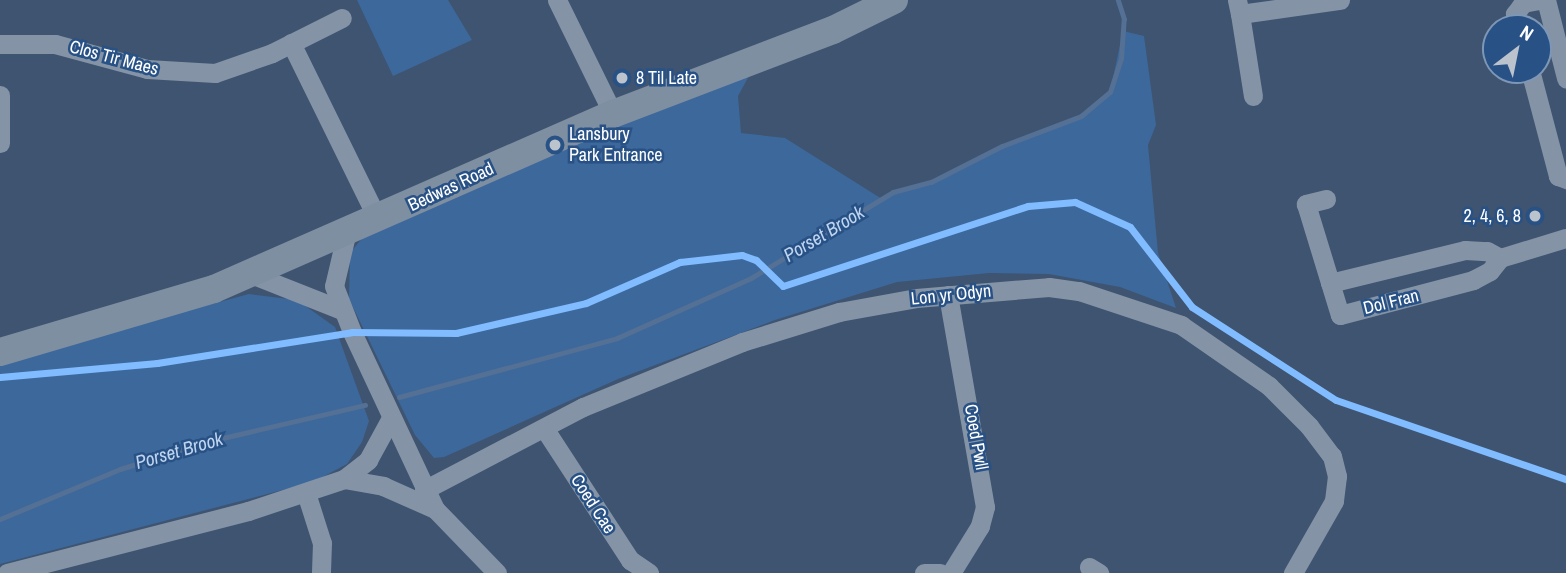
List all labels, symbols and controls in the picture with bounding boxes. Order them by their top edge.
north arrow [1482,14,1552,84]
text: N [1515,19,1539,47]
street label: Clos Tir Maes [67,36,161,80]
place label: 8 Til Late [636,67,697,89]
marker: 8 Til Late [614,70,630,86]
place label: Lansbury Park Entrance [569,124,663,166]
marker: Lansbury Park Entrance [547,137,563,153]
street label: Bedwas Road [405,158,497,216]
water label: Porset Brook [780,201,868,267]
place label: 2, 4, 6, 8 [1464,205,1521,227]
marker: 2, 4, 6, 8 [1527,208,1543,224]
street label: Lon yr Odyn [910,280,992,310]
street label: Dol Fran [1361,285,1421,319]
street label: Coed Pwll [960,402,992,472]
water label: Porset Brook [133,428,225,474]
street label: Coed Cae [566,470,620,538]

